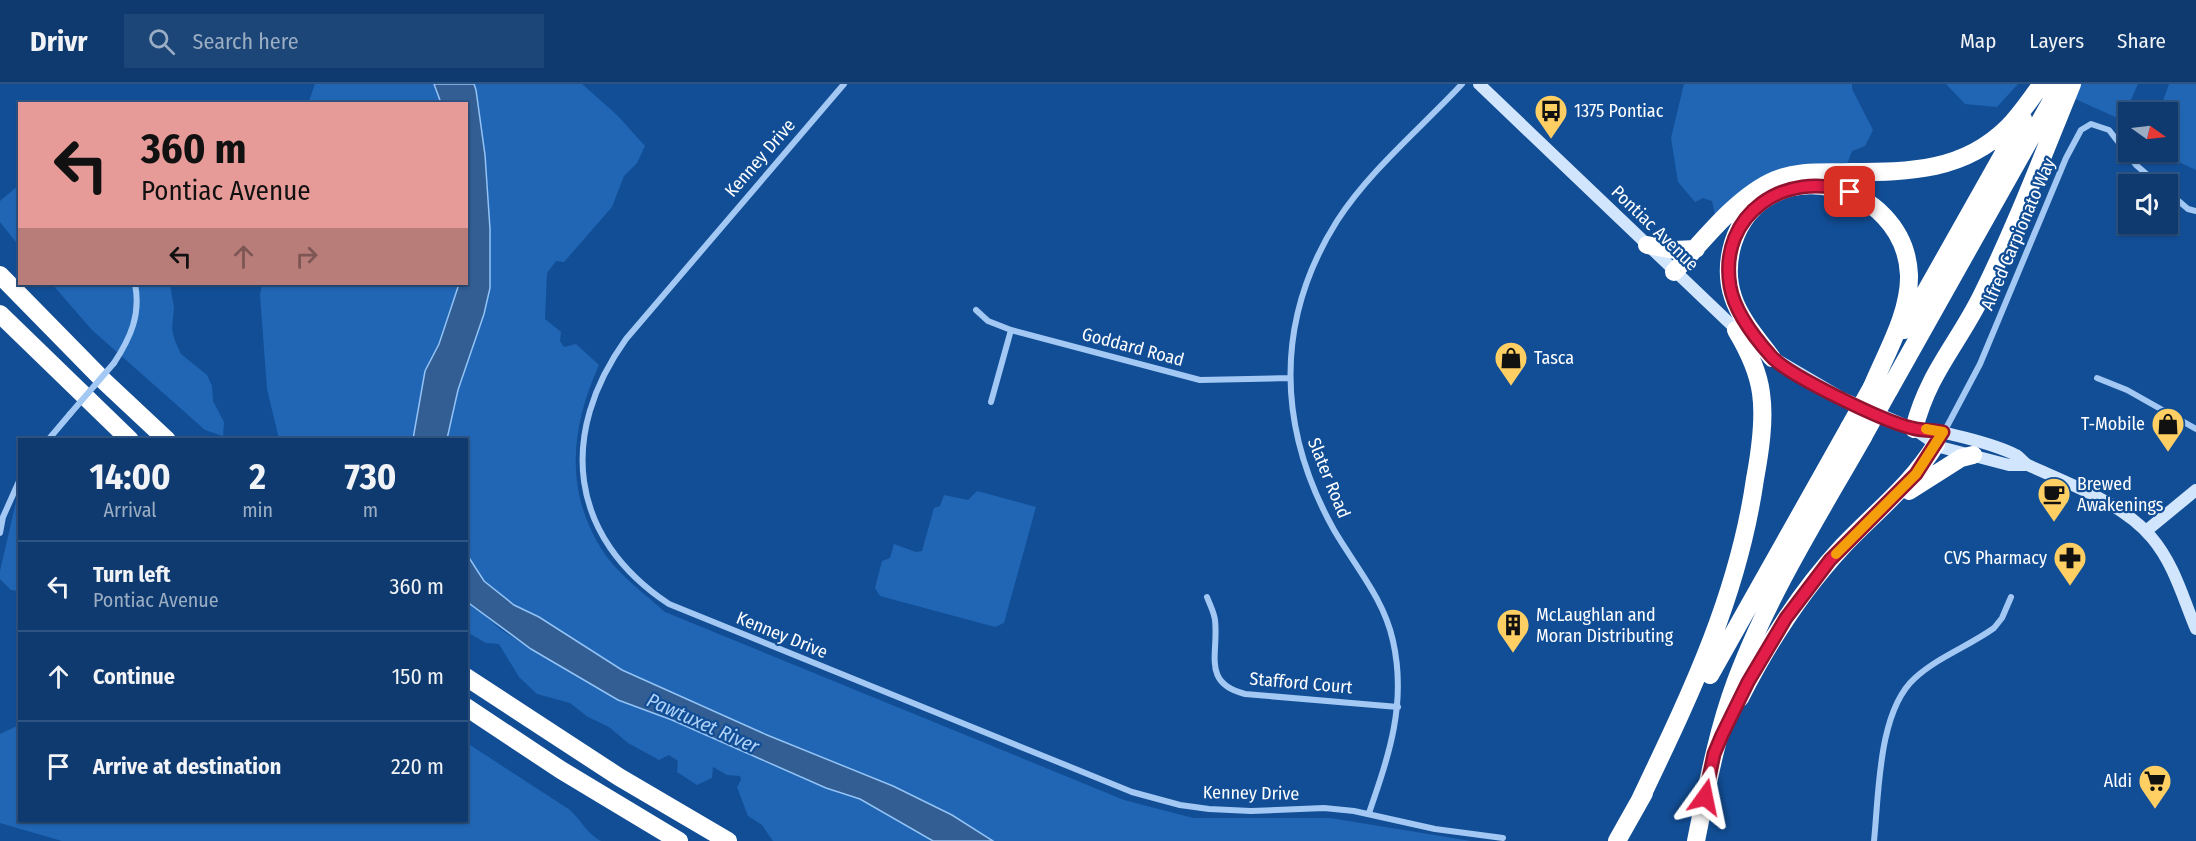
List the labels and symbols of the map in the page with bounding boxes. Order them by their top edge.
bus stop icon: 1375 Pontiac [1533,93,1569,140]
place label: 1375 Pontiac [1574,100,1664,122]
north arrow [2118,102,2178,162]
street label: Kenney Drive [720,114,800,202]
street label: Alfred Carpionato Way [1976,155,2060,313]
pin [1824,166,1875,217]
street label: Pontiac Avenue [1607,181,1703,275]
street label: Goddard Road [1080,323,1186,371]
shop icon: Tasca [1493,340,1529,387]
place label: Tasca [1534,347,1574,369]
shop icon: T-Mobile [2150,406,2186,453]
place label: T-Mobile [2081,413,2145,435]
street label: Slater Road [1303,435,1355,521]
place label: Brewed Awakenings [2077,473,2164,516]
cafe icon: Brewed Awakenings [2036,476,2072,523]
pharmacy icon: CVS Pharmacy [2052,540,2088,587]
place label: CVS Pharmacy [1944,547,2047,569]
place label: McLaughlan and Moran Distributing [1536,604,1674,647]
street label: Kenney Drive [733,607,831,663]
building icon: McLaughlan and Moran Distributing [1495,607,1531,654]
street label: Stafford Court [1249,668,1354,698]
water label: Pawtuxet River [643,688,764,759]
supermarket icon: Aldi [2137,763,2173,810]
position arrow [1673,765,1737,829]
place label: Aldi [2104,770,2132,792]
street label: Kenney Drive [1203,781,1299,805]

